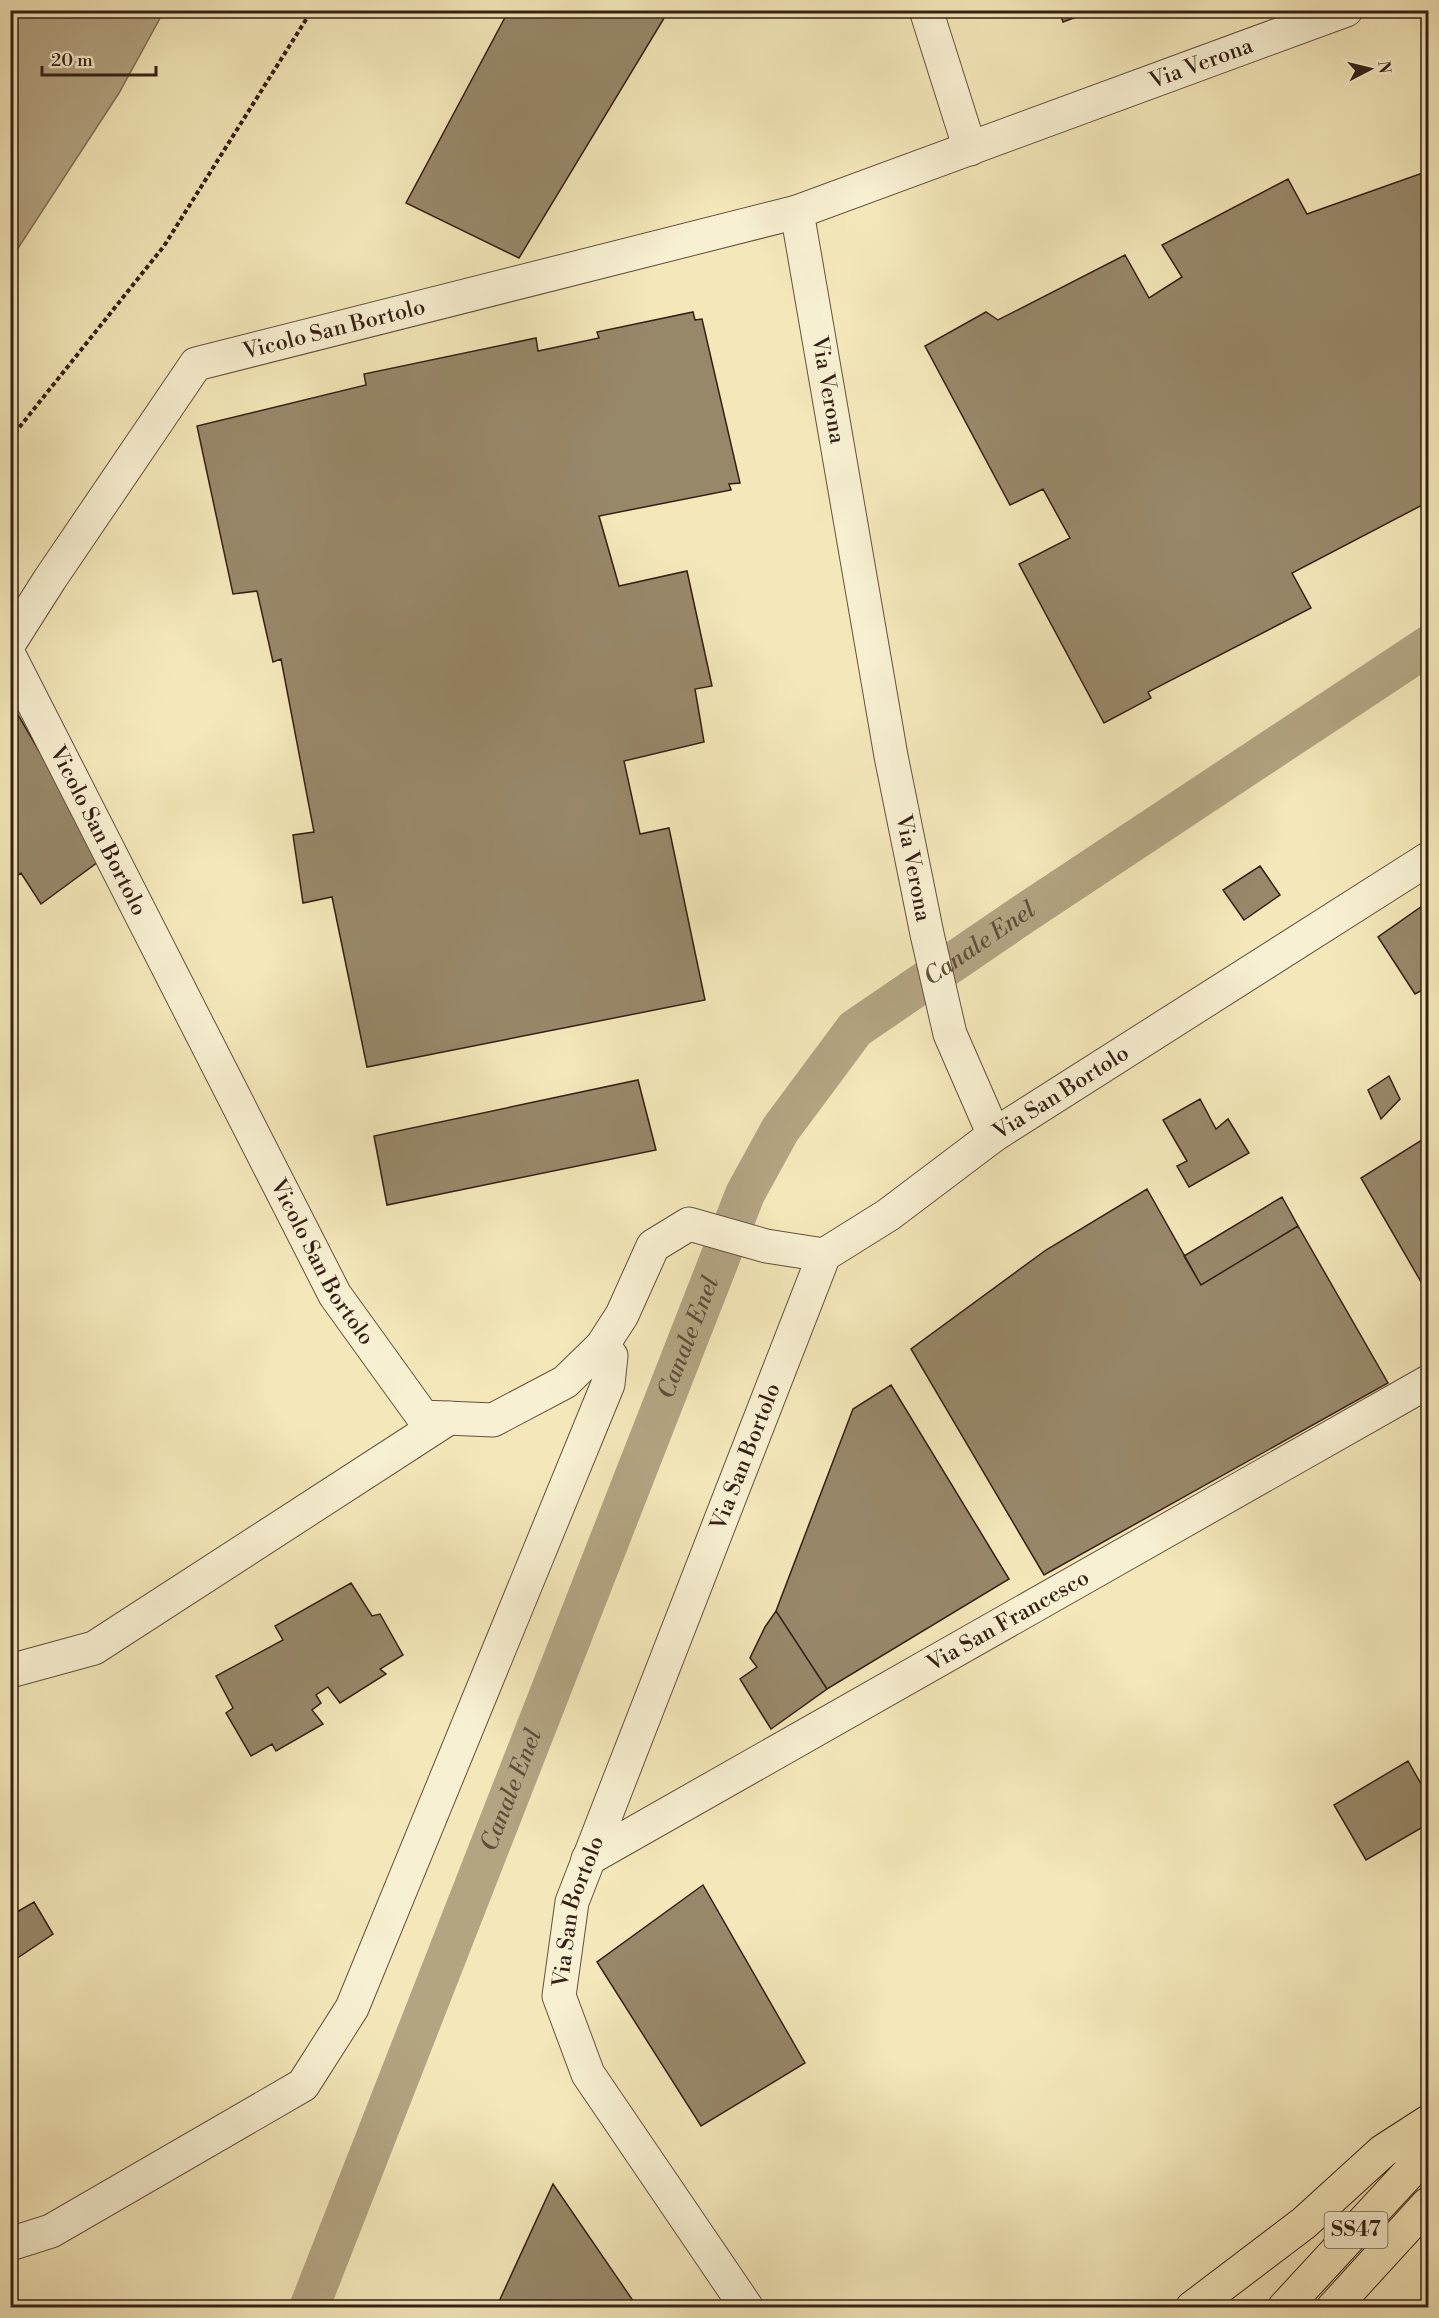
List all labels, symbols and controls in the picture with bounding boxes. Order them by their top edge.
street label: Via Verona [1145,32,1257,95]
scale bar [42,39,156,77]
north arrow [1340,39,1400,99]
text: 20 m [51,49,93,72]
text: N [1373,60,1395,75]
street label: Vicolo San Bortolo [239,293,428,365]
street label: Via Verona [805,333,851,446]
street label: Vicolo San Bortolo [44,740,153,920]
street label: Via Verona [889,811,937,925]
water label: Canale Enel [918,895,1041,993]
street label: Via San Bortolo [987,1039,1134,1146]
street label: Vicolo San Bortolo [264,1174,380,1350]
water label: Canale Enel [651,1272,726,1403]
street label: Via San Bortolo [704,1379,786,1535]
street label: Via San Francesco [921,1564,1094,1678]
water label: Canale Enel [474,1725,549,1856]
street label: Via San Bortolo [547,1832,610,1990]
road number: SS47 [1324,2212,1388,2248]

